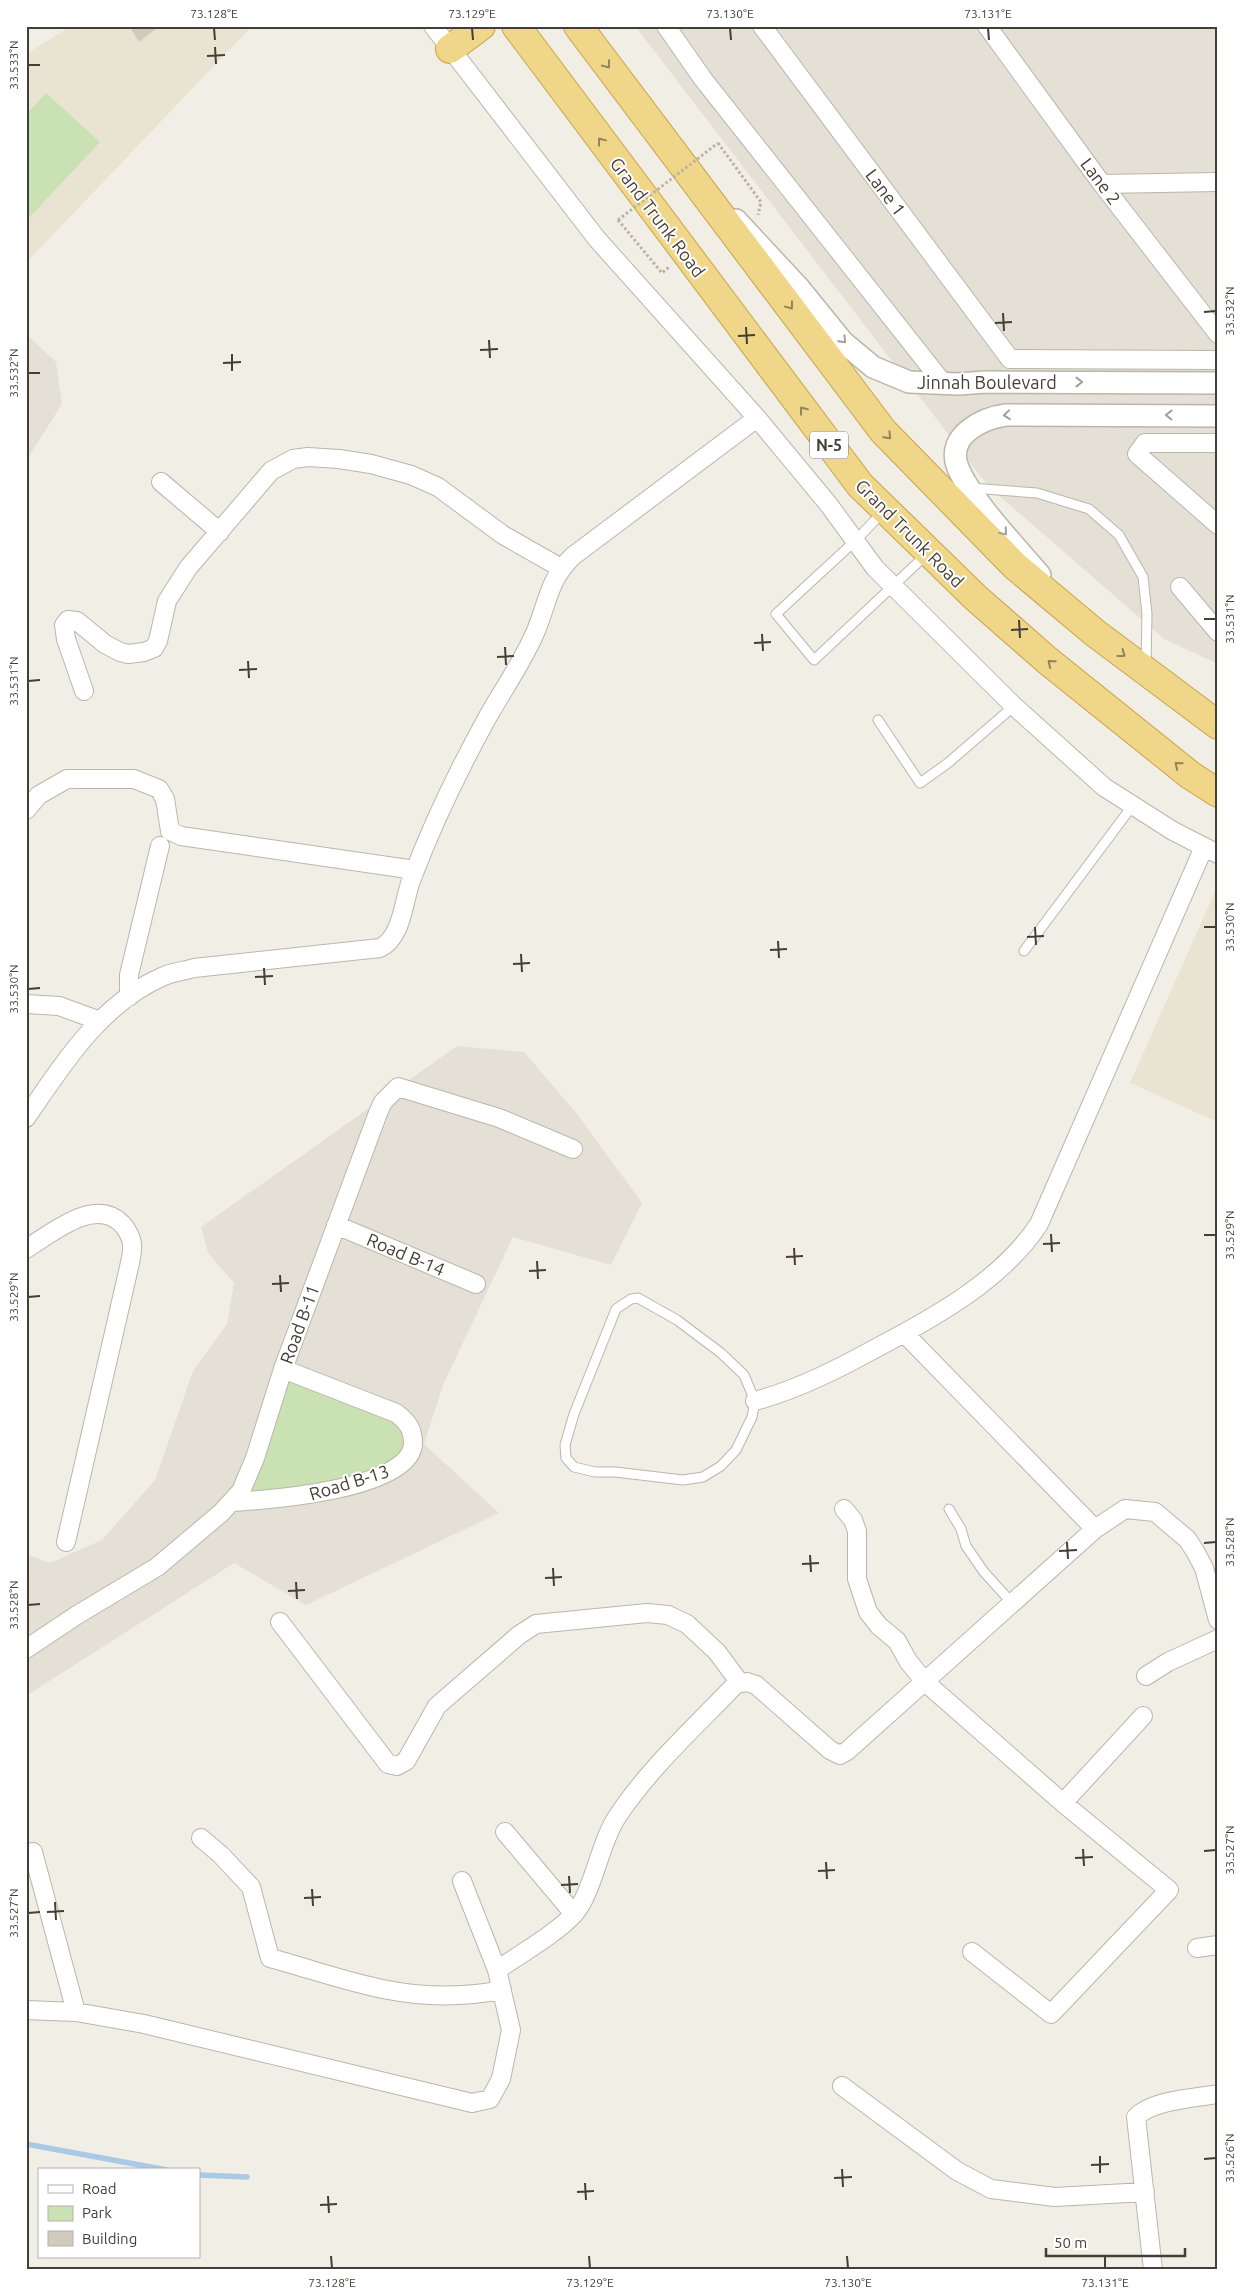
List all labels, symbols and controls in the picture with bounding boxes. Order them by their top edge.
text: 73.128°E [190,7,238,20]
text: 73.129°E [448,7,496,20]
text: 73.130°E [706,7,754,20]
text: 73.131°E [964,7,1012,20]
text: 33.533°N [7,40,20,90]
one-way arrow [602,59,610,68]
one-way arrow [598,138,606,147]
street label: Grand Trunk Road [607,153,709,281]
street label: Lane 2 [1077,154,1125,208]
street label: Lane 1 [862,165,910,219]
text: 33.532°N [1223,286,1236,336]
one-way arrow [785,300,793,309]
one-way arrow [837,335,846,344]
text: 33.532°N [7,348,20,398]
street label: Jinnah Boulevard [917,372,1057,392]
one-way arrow [1076,377,1084,387]
one-way arrow [801,407,809,416]
one-way arrow [1002,409,1010,420]
one-way arrow [1165,410,1172,420]
one-way arrow [882,430,891,439]
road number: N-5 [810,432,848,458]
street label: Grand Trunk Road [852,475,968,591]
one-way arrow [998,526,1007,535]
text: 33.531°N [1223,594,1236,644]
one-way arrow [1116,648,1125,656]
text: 33.531°N [7,656,20,706]
one-way arrow [1047,660,1056,669]
one-way arrow [1174,762,1183,771]
text: 33.530°N [1223,902,1236,952]
text: 33.530°N [7,964,20,1014]
text: 33.529°N [1223,1210,1236,1260]
street label: Road B-14 [364,1229,448,1279]
text: 33.529°N [7,1272,20,1322]
street label: Road B-11 [275,1282,323,1366]
street label: Road B-13 [307,1460,391,1504]
text: 33.528°N [1223,1517,1236,1567]
text: 33.528°N [7,1580,20,1630]
text: 33.527°N [1223,1825,1236,1875]
text: 33.527°N [7,1888,20,1938]
text: 33.526°N [1223,2133,1236,2183]
legend [38,2168,200,2258]
text: Road [82,2180,117,2197]
text: Park [82,2204,112,2221]
scale bar [1046,2226,1185,2258]
text: Building [82,2230,137,2247]
text: 50 m [1054,2234,1087,2251]
text: 73.128°E [308,2276,356,2289]
text: 73.129°E [566,2276,614,2289]
text: 73.130°E [824,2276,872,2289]
text: 73.131°E [1081,2276,1129,2289]

